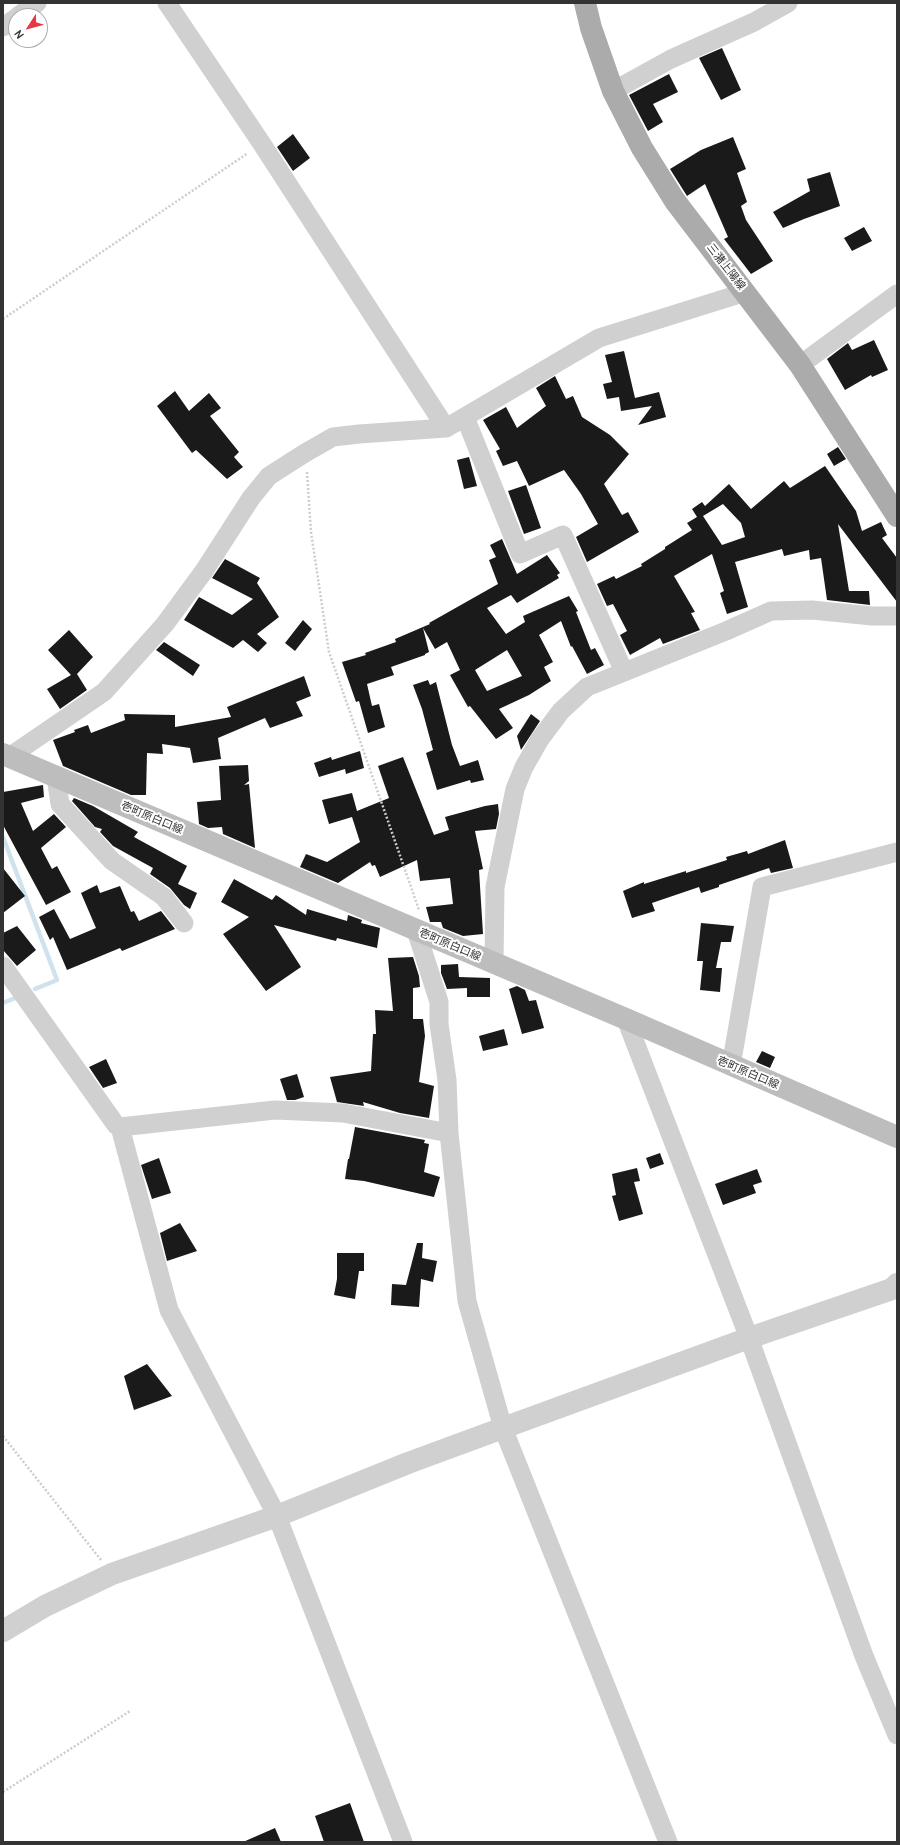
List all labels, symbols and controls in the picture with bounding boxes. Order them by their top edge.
north arrow [8,8,48,48]
text: N [11,27,27,42]
street label: 三潴上陽線 [704,241,748,293]
street label: 壱町原白口線 [119,799,185,837]
street label: 壱町原白口線 [417,926,483,964]
street label: 壱町原白口線 [715,1054,781,1092]

